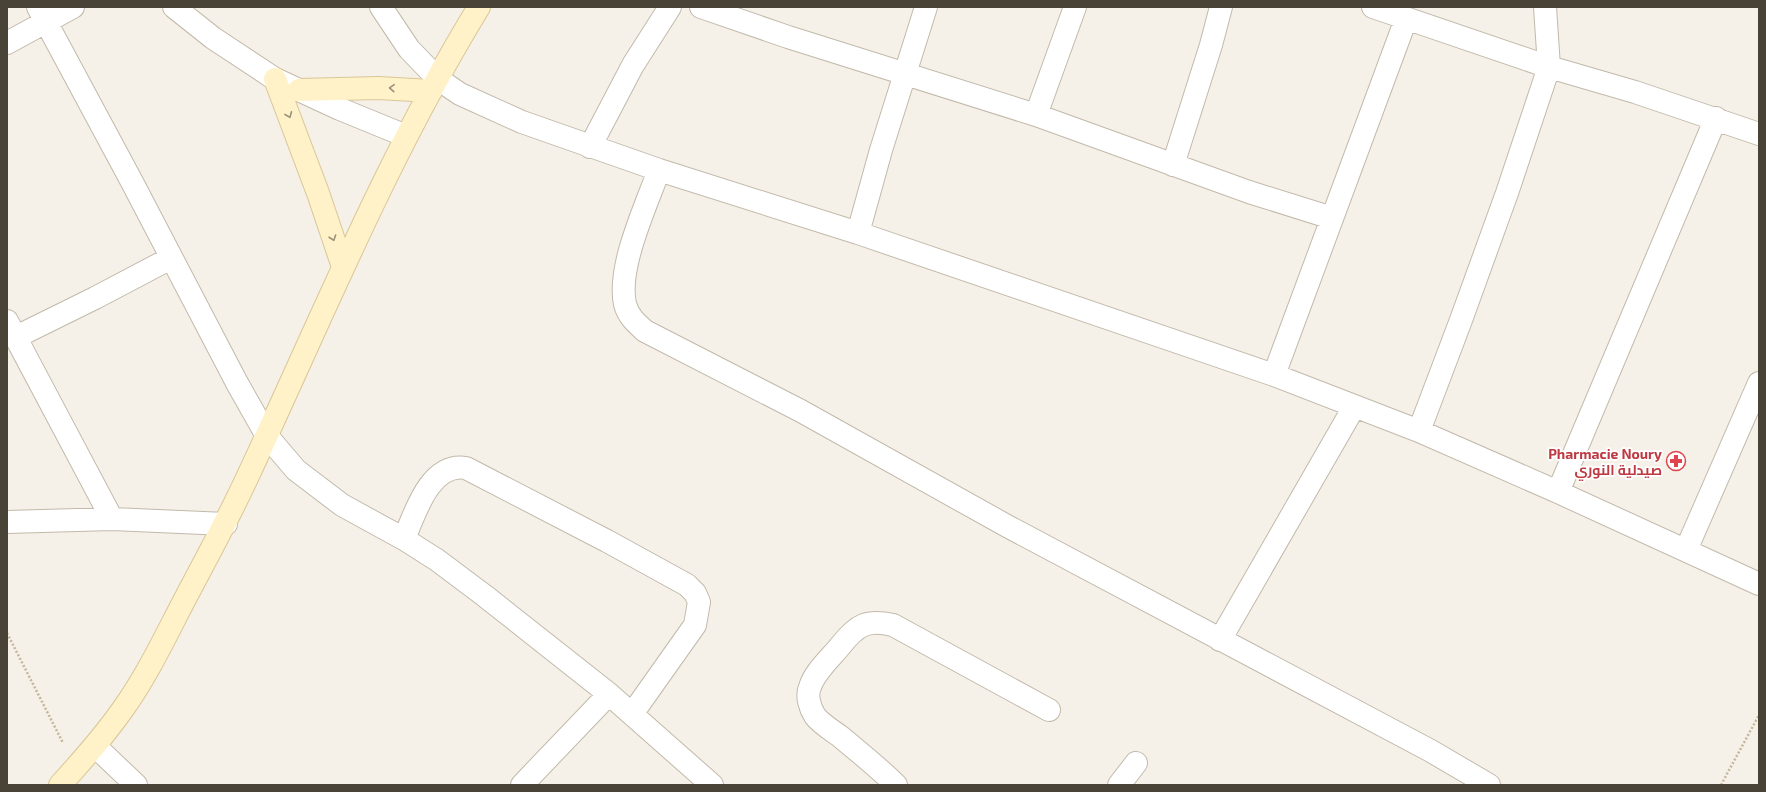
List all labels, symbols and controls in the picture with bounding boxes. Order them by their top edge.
one-way arrow [389,84,395,93]
one-way arrow [284,111,292,119]
one-way arrow [328,234,337,241]
place label: Pharmacie Noury صيدلية النوري [1548,445,1662,481]
pharmacy icon: Pharmacie Noury صيدلية النوري [1665,450,1687,472]

